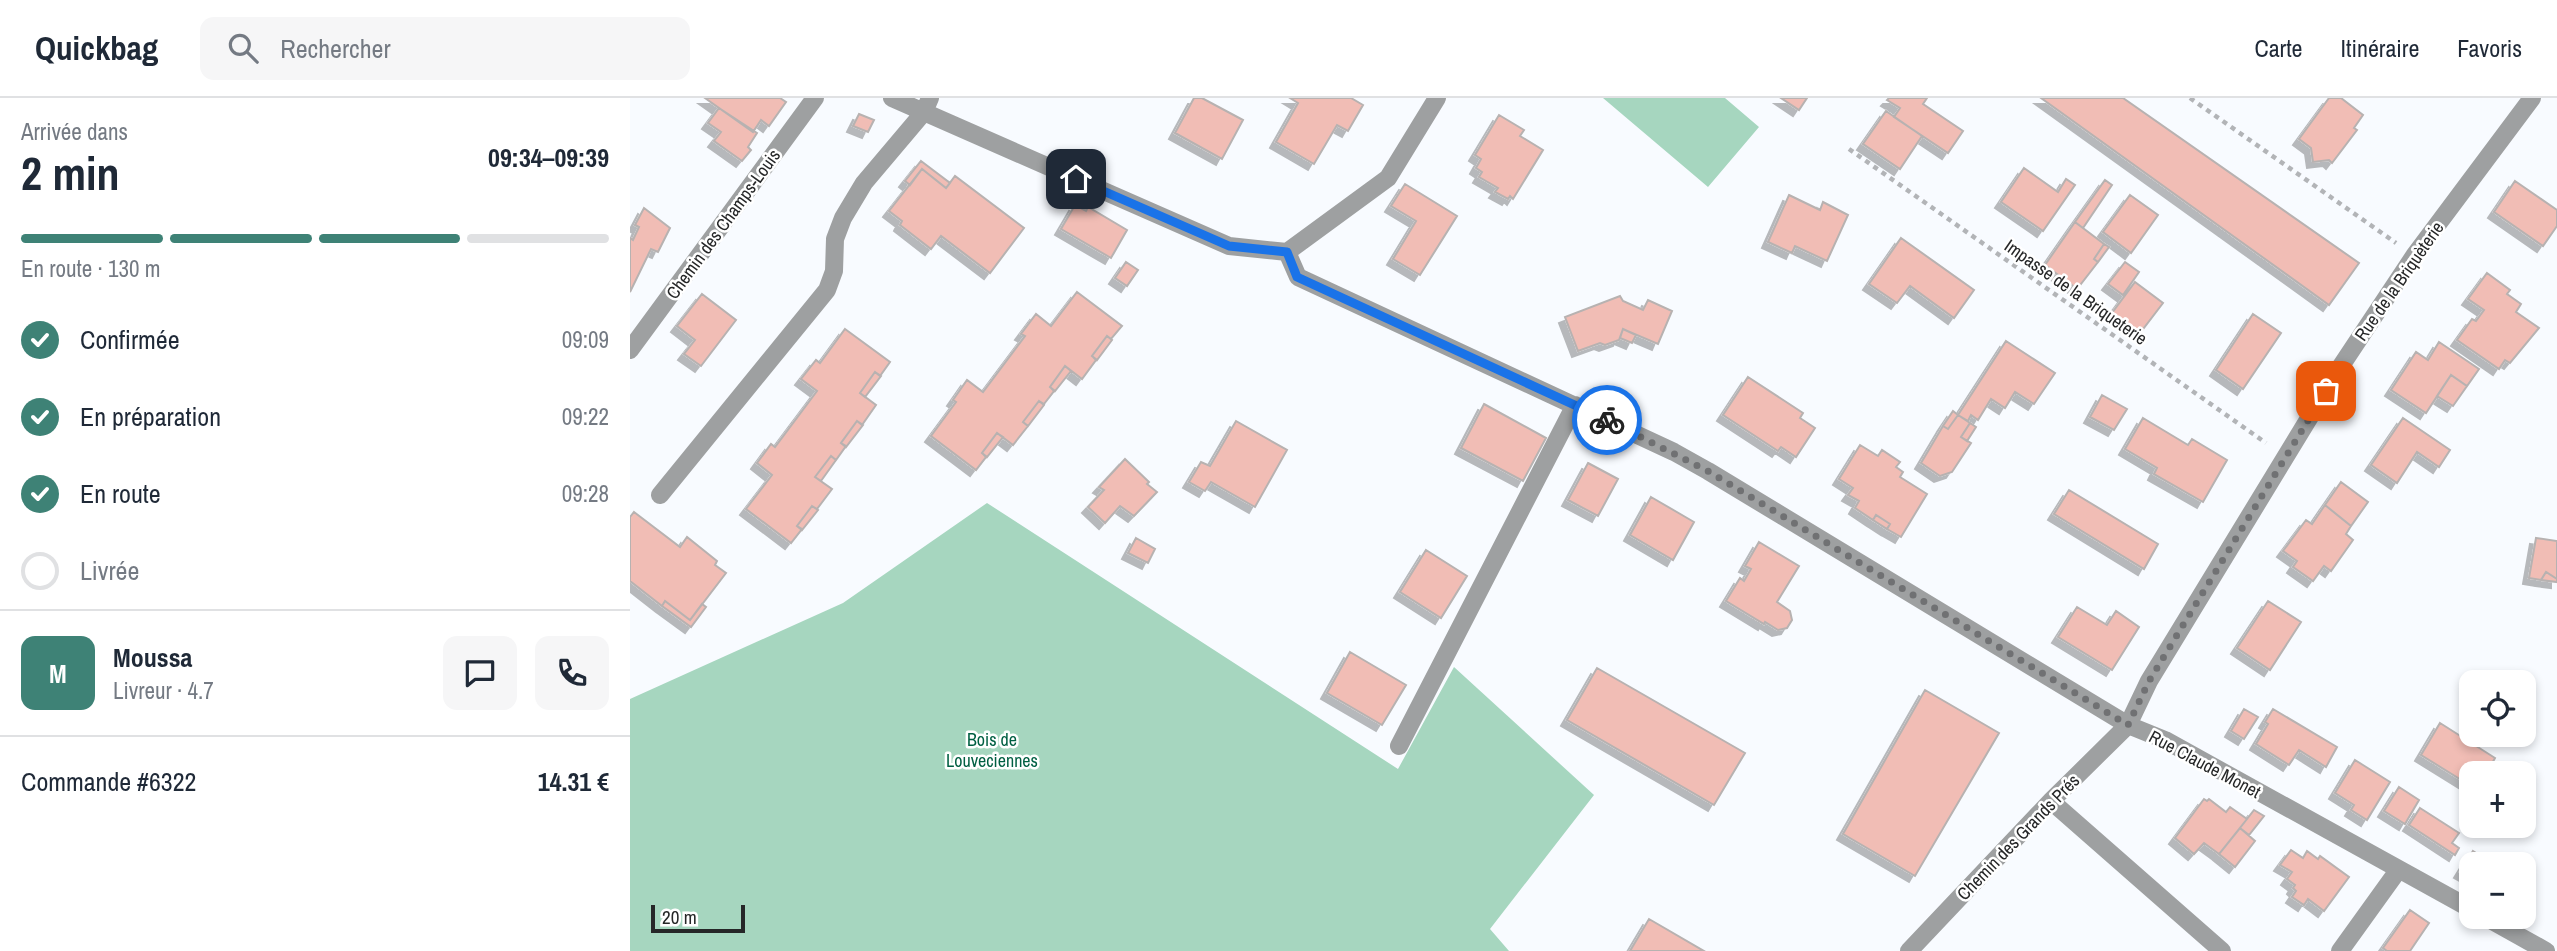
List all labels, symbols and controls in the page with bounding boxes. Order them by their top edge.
search box [200,17,690,80]
text: Quickbag [35,26,158,70]
icon: search [224,29,262,67]
text: Rechercher [280,31,391,66]
text: Carte [2254,32,2303,64]
text: Itinéraire [2341,32,2419,64]
text: Favoris [2457,32,2522,64]
text: Arrivée dans [21,116,128,147]
text: 09:34–09:39 [488,140,609,175]
text: 2 min [21,142,120,204]
street label: Chemin des Champs-Louis [660,144,786,304]
pin [1046,149,1106,209]
icon: home [1057,160,1095,198]
street label: Rue de la Briquèterie [2349,216,2449,346]
street label: Impasse de la Briqueterie [2000,233,2152,351]
text: En route · 130 m [21,253,160,284]
icon: check [21,321,59,359]
text: Confirmée [80,322,180,357]
text: 09:09 [562,324,609,355]
pin [2296,361,2356,421]
icon: bag [2307,372,2345,410]
courier [1572,385,1642,455]
icon: check [21,398,59,436]
text: En préparation [80,399,221,434]
text: 09:22 [562,401,609,432]
icon: bike [1588,401,1626,439]
icon: check [21,475,59,513]
text: En route [80,476,161,511]
text: 09:28 [562,478,609,509]
text: Livrée [80,553,139,588]
button: chat [443,636,517,710]
button: phone [535,636,609,710]
text: Moussa [113,640,192,675]
text: M [49,656,67,691]
map controls [2459,670,2536,929]
button: locate [2459,670,2536,747]
text: Livreur · 4.7 [113,675,214,706]
street label: Rue Claude Monet [2145,724,2265,804]
park label: Bois de Louveciennes [946,727,1038,773]
button: + [2459,761,2536,838]
text: Commande #6322 [21,764,196,799]
text: 14.31 € [538,764,609,799]
street label: Chemin des Grands Prés [1951,768,2085,906]
button: − [2459,852,2536,929]
scale bar [651,902,746,934]
text: 20 m [662,904,697,930]

